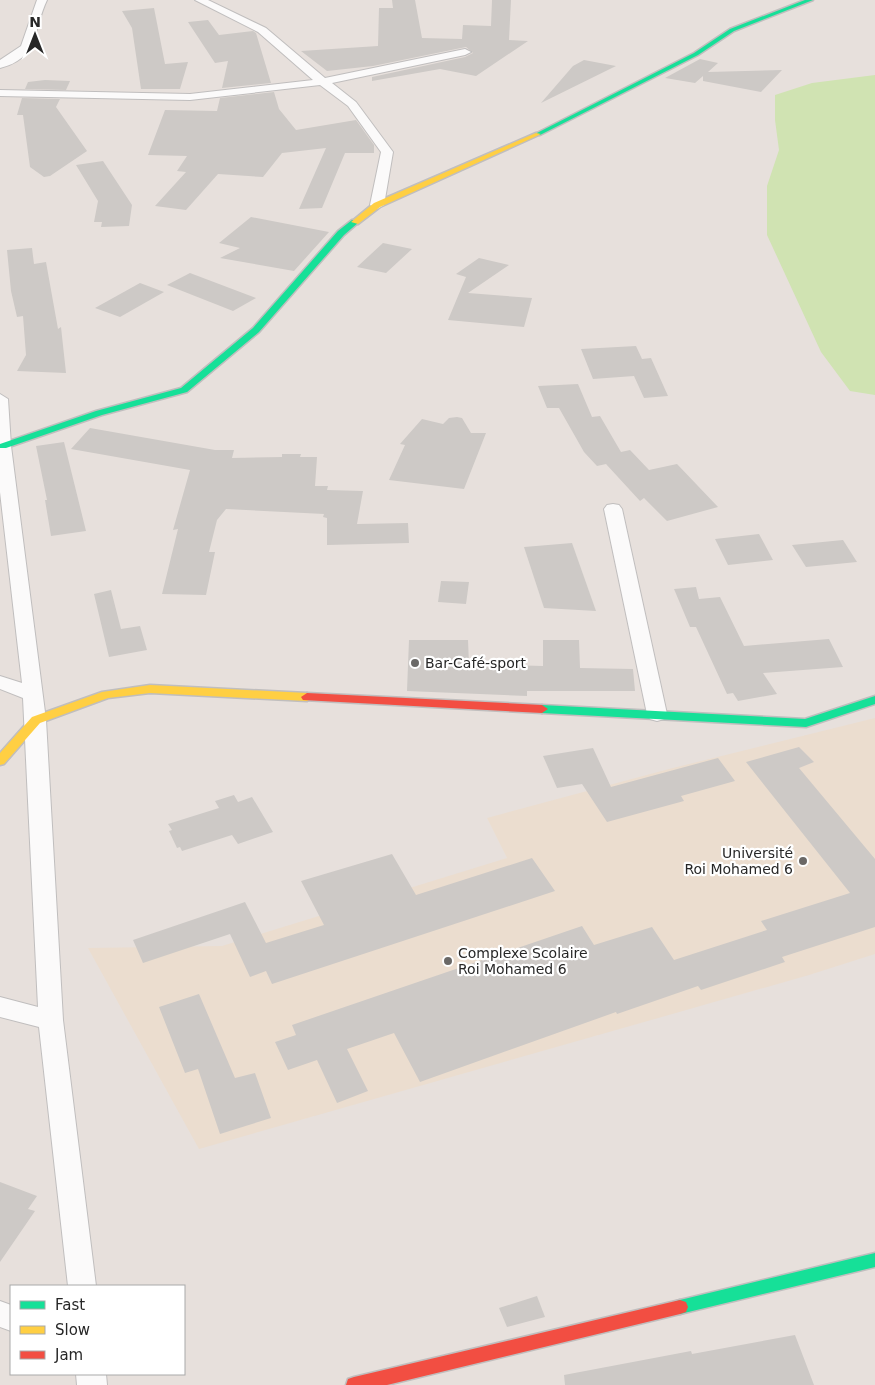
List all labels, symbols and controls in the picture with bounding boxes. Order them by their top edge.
north arrow [10,10,60,60]
text: N [29,14,41,30]
place label: Bar-Café-sport [425,655,527,671]
marker: Bar-Café-sport [409,657,421,669]
place label: Université Roi Mohamed 6 [684,845,793,877]
marker: Université Roi Mohamed 6 [797,855,809,867]
place label: Complexe Scolaire Roi Mohamed 6 [458,945,588,977]
marker: Complexe Scolaire Roi Mohamed 6 [442,955,454,967]
legend [10,1285,185,1375]
text: Fast [55,1296,85,1314]
text: Slow [55,1321,90,1339]
text: Jam [54,1346,83,1364]

